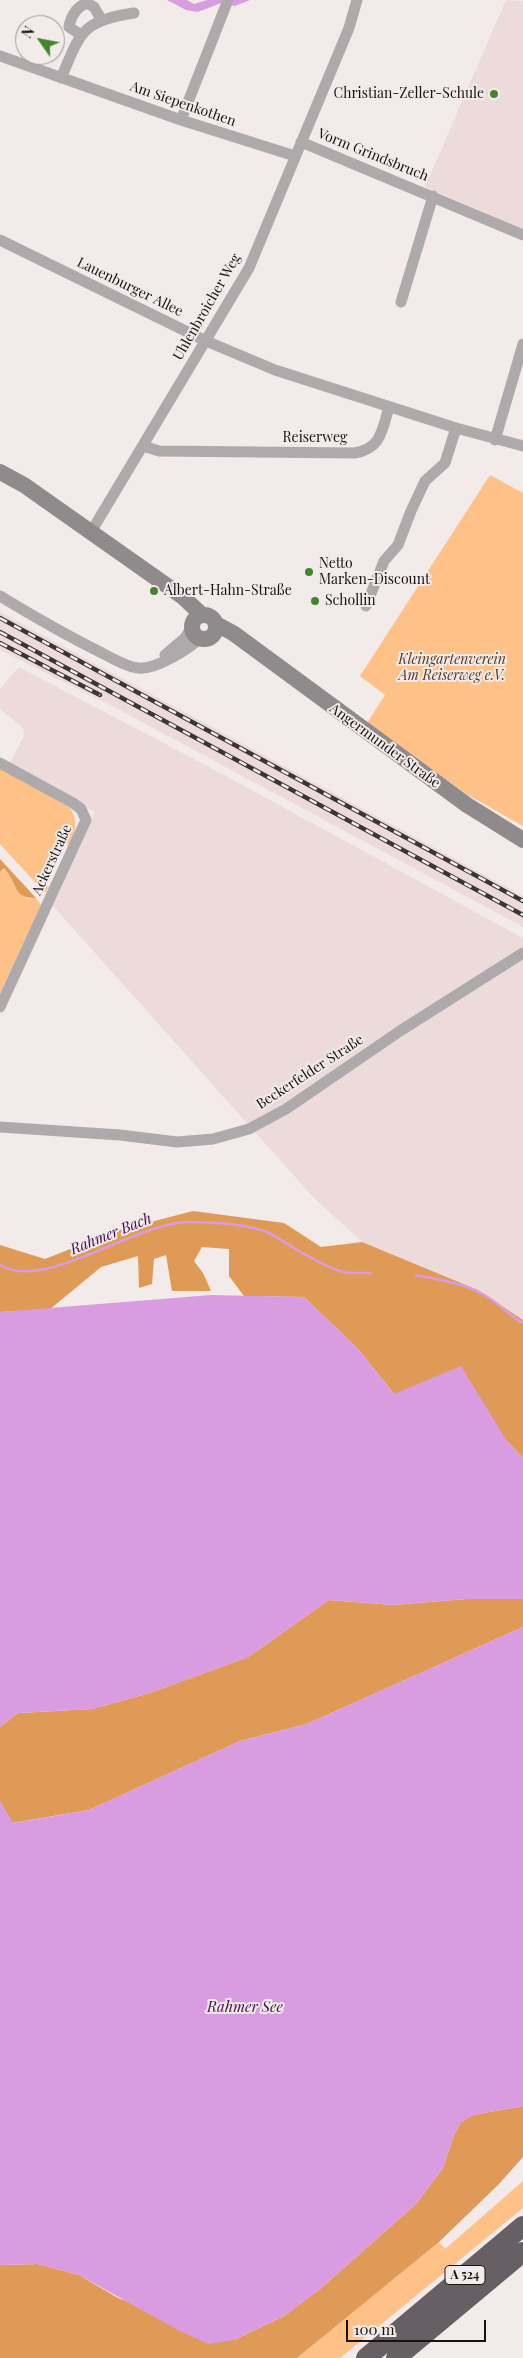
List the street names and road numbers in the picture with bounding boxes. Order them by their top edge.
street label: Am Siepenkothen [128,78,238,130]
street label: Vorm Grindsbruch [315,125,431,185]
street label: Uhlenbroicher Weg [170,251,244,363]
street label: Lauenburger Allee [74,254,186,320]
street label: Reiserweg [283,430,347,446]
street label: Angermunder Straße [326,700,444,792]
street label: Ackerstraße [28,822,76,898]
street label: Beckerfelder Straße [253,1031,367,1113]
road number: A 524 [445,2266,485,2284]

